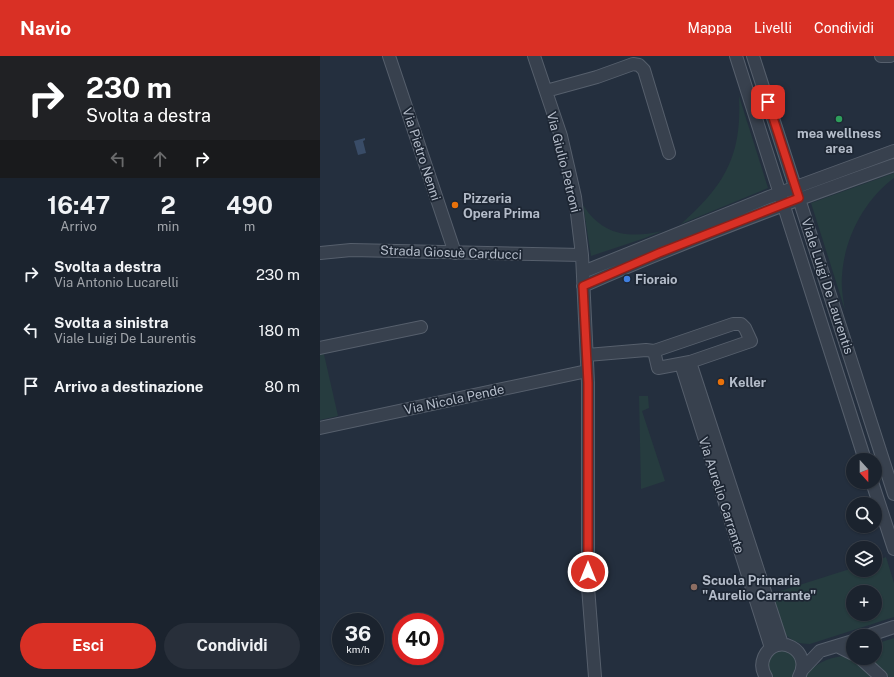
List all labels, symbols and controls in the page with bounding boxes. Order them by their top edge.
text: Navio [20,17,71,39]
text: Mappa [688,20,732,36]
text: Livelli [754,20,792,36]
text: Condividi [814,20,874,36]
text: 230 m [86,71,172,104]
icon: right [20,72,72,124]
pin [751,85,785,119]
icon: arrive [757,91,779,113]
text: Svolta a destra [86,105,211,126]
street label: Via Pietro Nenni [399,106,444,202]
street label: Via Giulio Petroni [544,110,583,214]
marker: mea wellness area [834,114,844,124]
place label: mea wellness area [797,126,881,156]
icon: left [107,148,129,170]
icon: ahead [149,148,171,170]
icon: right [191,148,213,170]
text: 16:47 [47,191,110,219]
text: 2 [161,191,176,219]
text: 490 [226,191,273,219]
place label: Pizzeria Opera Prima [463,191,540,221]
marker: Pizzeria Opera Prima [450,200,460,210]
street label: Viale Luigi De Laurentis [798,216,857,356]
text: Arrivo [60,219,97,234]
text: min [157,219,179,234]
text: m [244,219,255,234]
street label: Strada Giosuè Carducci [380,243,522,262]
text: Svolta a destra [54,258,161,275]
icon: right [20,263,42,285]
text: 230 m [256,266,300,283]
place label: Fioraio [635,272,677,287]
marker: Fioraio [622,274,632,284]
text: Via Antonio Lucarelli [54,275,179,290]
text: Svolta a sinistra [54,314,168,331]
icon: left [20,319,42,341]
text: 180 m [258,322,300,339]
text: Viale Luigi De Laurentis [54,331,196,346]
icon: arrive [20,375,42,397]
place label: Keller [729,375,767,390]
marker: Keller [716,377,726,387]
text: Arrivo a destinazione [54,378,203,395]
text: 80 m [265,378,300,395]
street label: Via Nicola Pende [403,382,506,417]
street label: Via Aurelio Carrante [696,435,747,555]
north arrow [846,453,882,489]
map controls [846,453,882,665]
button: search [846,497,882,533]
button: layers [846,541,882,577]
position arrow [567,551,609,593]
place label: Scuola Primaria "Aurelio Carrante" [702,573,816,603]
marker: Scuola Primaria "Aurelio Carrante" [689,582,699,592]
button: + [846,585,882,621]
speed limit sign: 40 [392,613,444,665]
text: 36 [345,622,371,646]
button: Esci [20,623,156,669]
button: Condividi [164,623,300,669]
button: − [846,629,882,665]
text: km/h [346,643,370,655]

